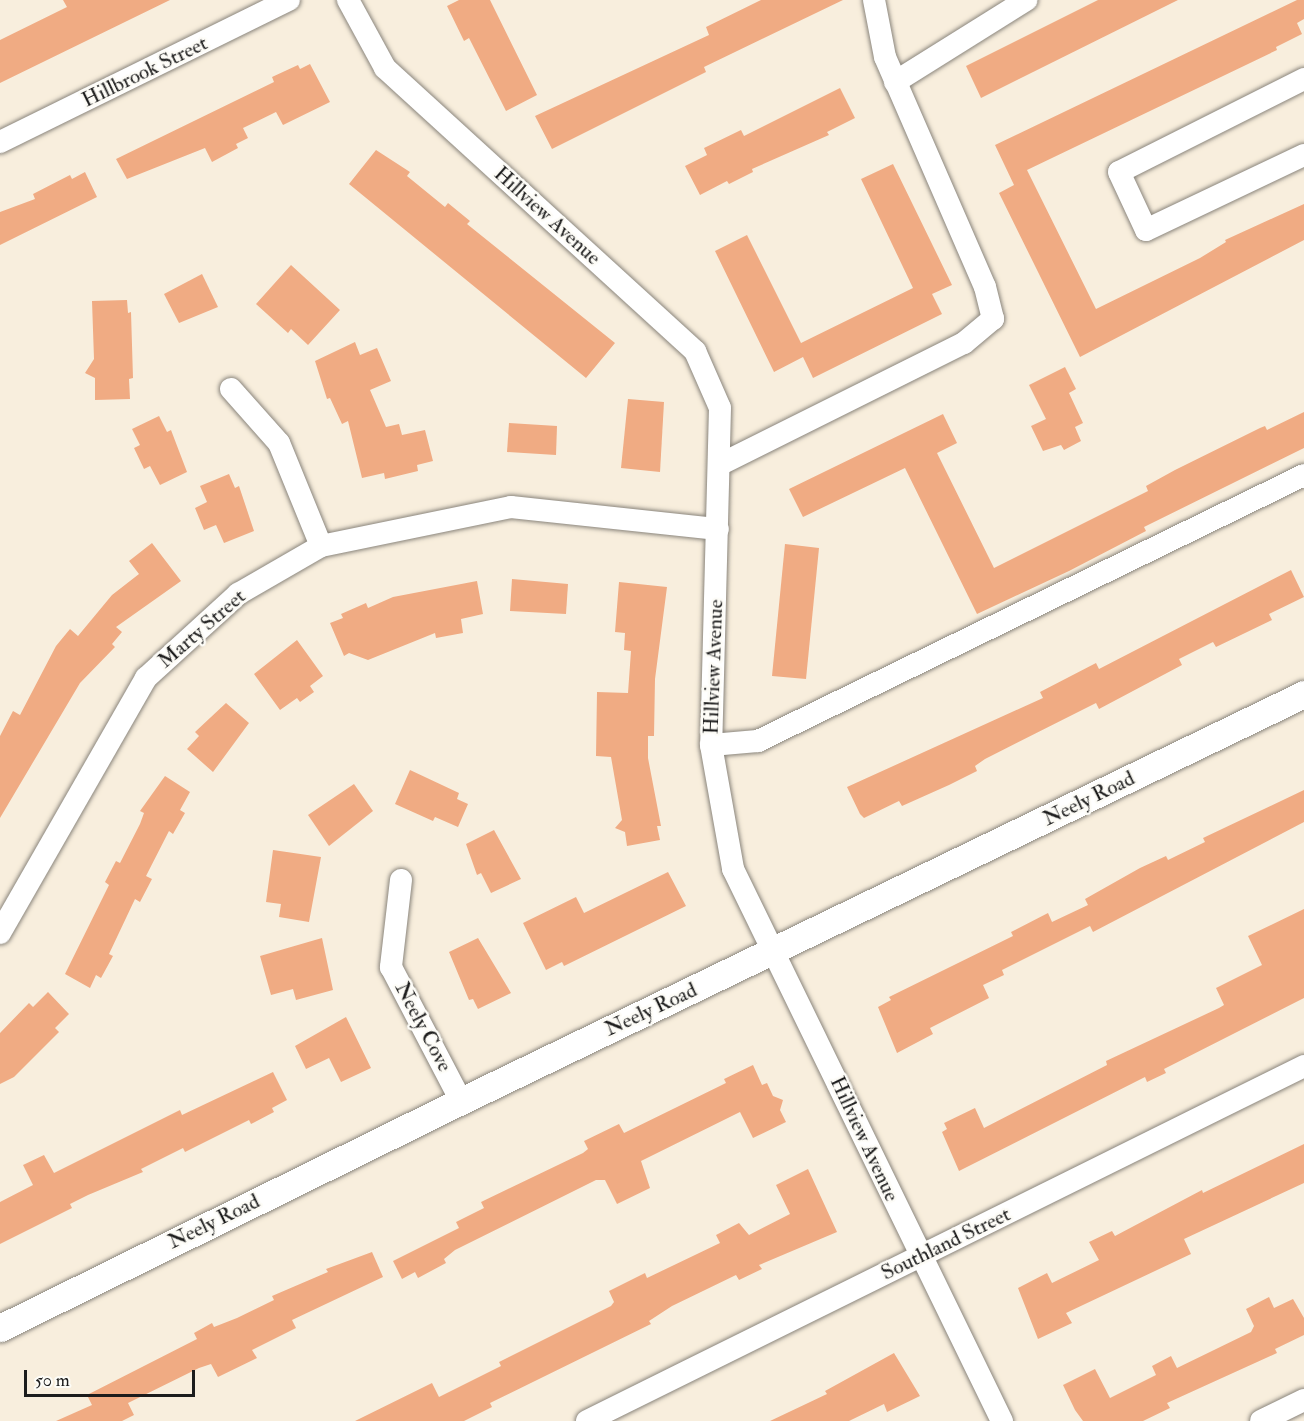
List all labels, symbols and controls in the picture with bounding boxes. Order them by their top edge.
street label: Hillbrook Street [78,31,212,113]
street label: Hillview Avenue [488,161,606,271]
street label: Marty Street [153,584,251,674]
street label: Hillview Avenue [699,599,729,735]
street label: Neely Road [1039,766,1139,832]
street label: Neely Cove [389,978,457,1076]
street label: Neely Road [601,978,701,1042]
street label: Hillview Avenue [824,1073,904,1205]
street label: Neely Road [164,1189,264,1255]
street label: Southland Street [877,1202,1015,1286]
scale bar [27,1358,198,1396]
text: 50 m [35,1369,70,1392]

